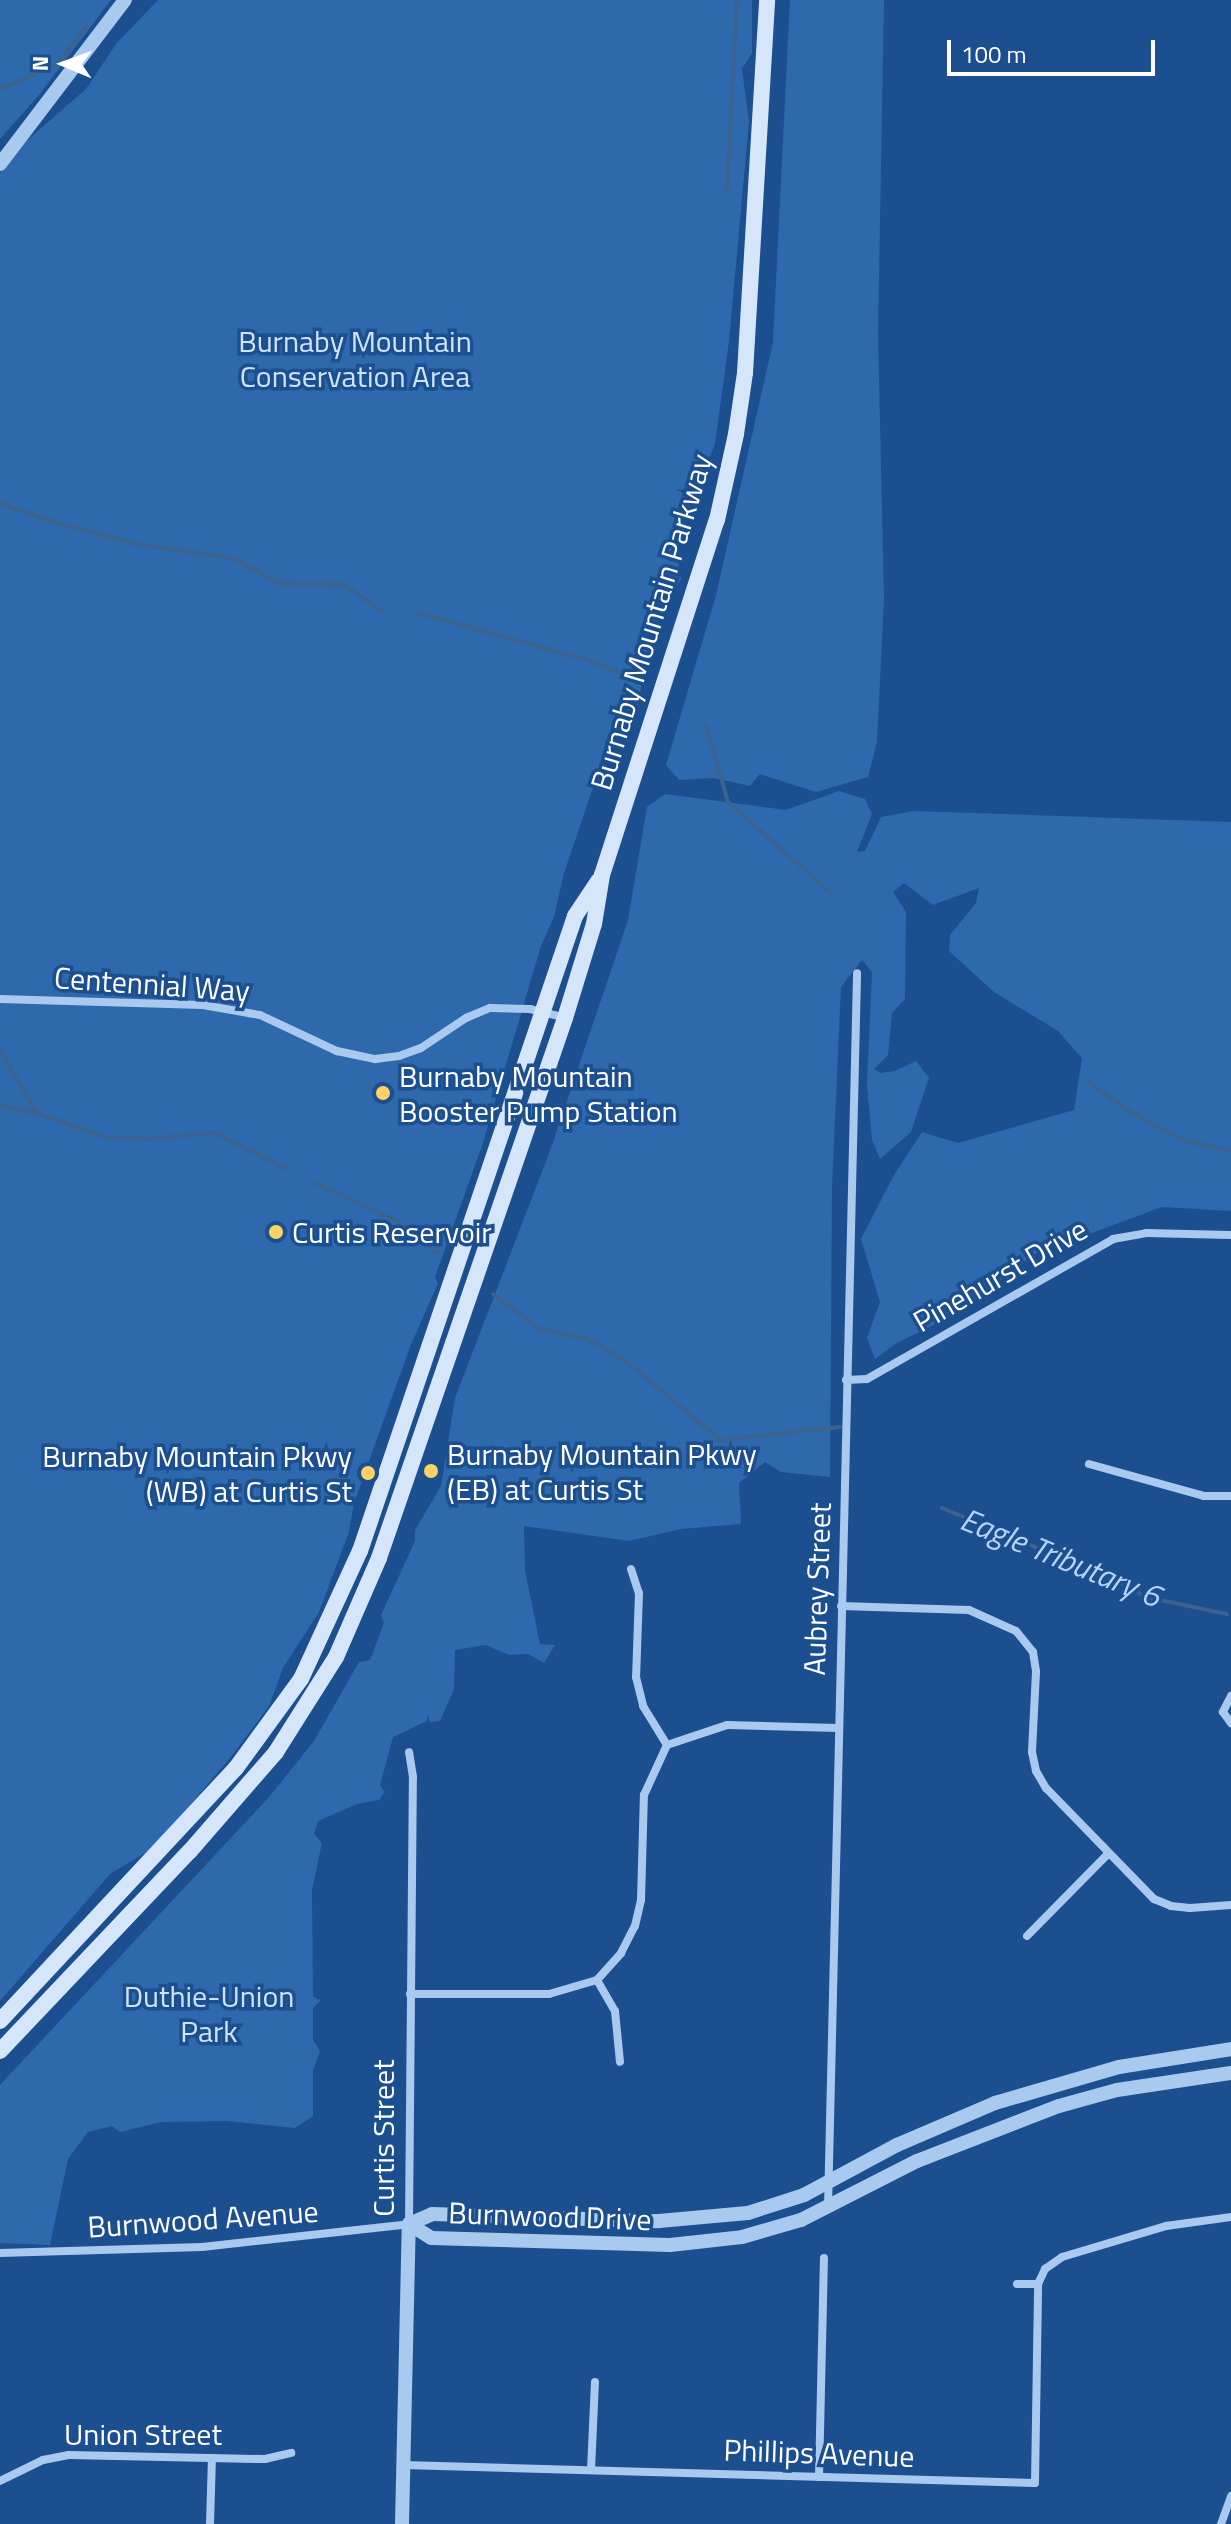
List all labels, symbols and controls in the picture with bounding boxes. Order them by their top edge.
north arrow [24,24,104,104]
scale bar [951,24,1159,74]
text: 100 m [961,36,1027,72]
text: N [23,56,57,72]
park label: Burnaby Mountain Conservation Area [238,323,472,394]
street label: Burnaby Mountain Parkway [583,450,719,794]
street label: Centennial Way [53,959,251,1009]
place label: Burnaby Mountain Booster Pump Station [399,1058,678,1128]
marker: Burnaby Mountain Booster Pump Station [374,1084,392,1102]
street label: Pinehurst Drive [907,1211,1093,1339]
place label: Curtis Reservoir [292,1214,492,1250]
marker: Curtis Reservoir [267,1223,285,1241]
place label: Burnaby Mountain Pkwy (EB) at Curtis St [447,1436,757,1506]
place label: Burnaby Mountain Pkwy (WB) at Curtis St [42,1438,352,1508]
marker: Burnaby Mountain Pkwy (EB) at Curtis St [422,1462,440,1480]
marker: Burnaby Mountain Pkwy (WB) at Curtis St [359,1464,377,1482]
water label: Eagle Tributary 6 [955,1499,1167,1615]
street label: Aubrey Street [796,1502,838,1676]
park label: Duthie-Union Park [124,1978,294,2048]
street label: Curtis Street [365,2059,401,2217]
street label: Burnwood Avenue [86,2193,320,2245]
street label: Burnwood Drive [448,2194,652,2238]
street label: Union Street [64,2416,222,2452]
street label: Phillips Avenue [723,2432,915,2474]

